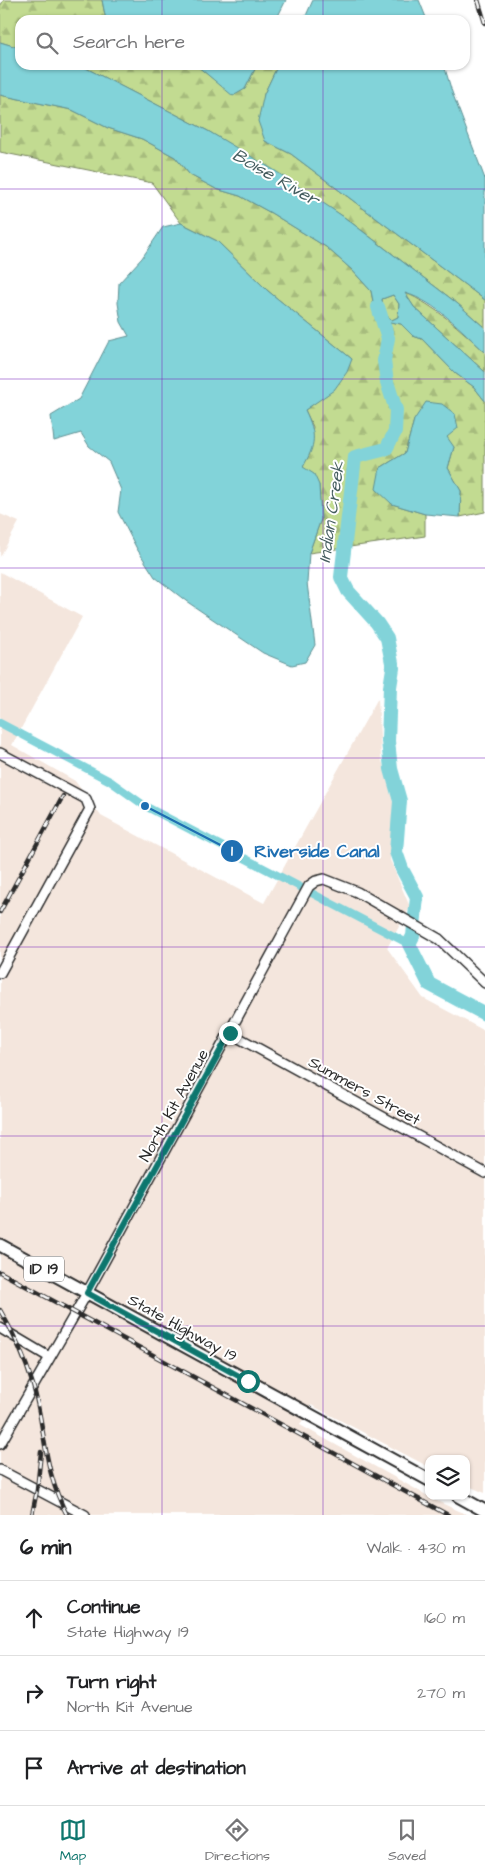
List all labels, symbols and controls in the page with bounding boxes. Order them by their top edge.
search box [15,15,470,70]
icon: search [33,29,61,57]
text: Search here [73,29,185,56]
water label: Boise River [228,143,325,213]
water label: Indian Creek [312,459,351,564]
callout: Riverside Canal [219,834,390,867]
text: Riverside Canal [254,839,380,864]
text: 1 [231,841,233,862]
route end [219,1022,242,1045]
street label: North Kit Avenue [134,1045,214,1166]
street label: Summers Street [305,1051,425,1131]
road number: ID 19 [24,1256,64,1282]
street label: State Highway 19 [123,1289,241,1368]
route start [237,1370,260,1393]
map controls [425,1455,470,1500]
button: layers [425,1455,470,1500]
text: 6 min [20,1533,72,1562]
text: Walk · 430 m [366,1537,465,1559]
text: Continue [67,1594,141,1621]
icon: ahead [20,1604,48,1632]
text: 160 m [424,1607,465,1629]
text: State Highway 19 [67,1621,189,1643]
text: Turn right [67,1669,156,1696]
icon: right [20,1679,48,1707]
text: 270 m [417,1682,465,1704]
text: North Kit Avenue [67,1696,193,1718]
icon: arrive [20,1754,48,1782]
text: Arrive at destination [67,1755,246,1782]
tab: Map [59,1816,87,1866]
tab: Directions [205,1816,270,1866]
tab: Saved [388,1816,426,1866]

